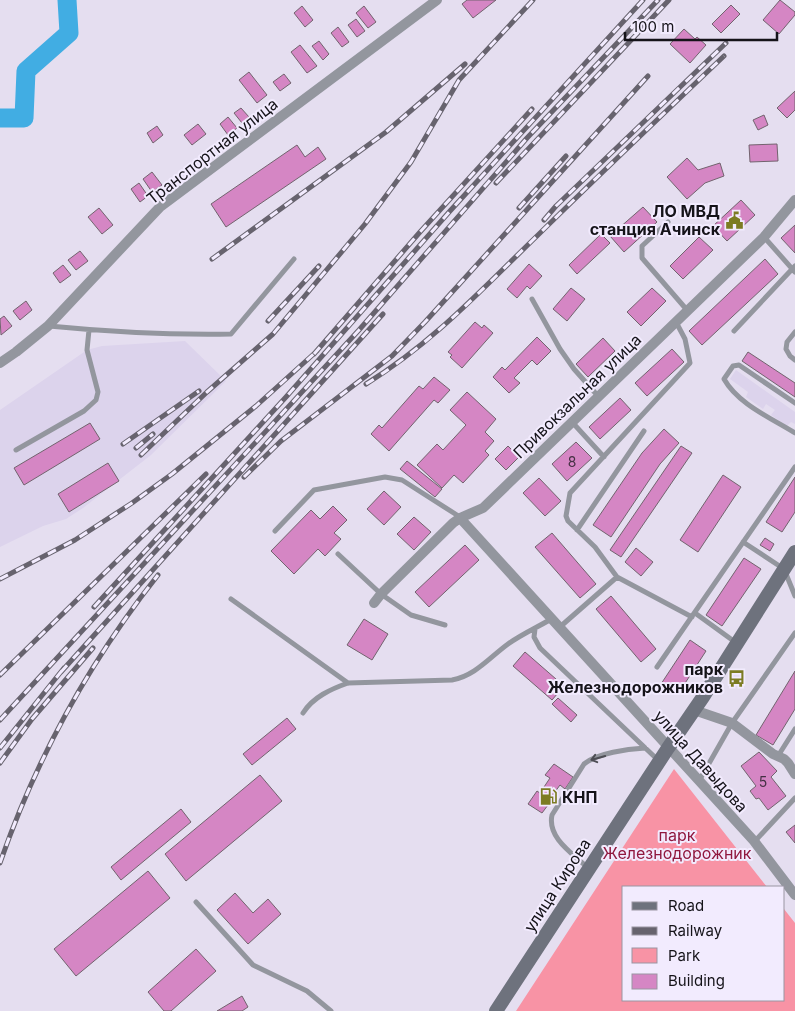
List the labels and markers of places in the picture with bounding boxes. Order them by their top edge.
place label: ЛО МВД станция Ачинск [590,201,721,239]
public building icon: ЛО МВД станция Ачинск [724,210,744,230]
place label: парк Железнодорожников [548,659,724,697]
bus stop icon: парк Железнодорожников [727,668,747,688]
fuel station icon: КНП [538,787,558,807]
place label: КНП [562,787,597,807]

